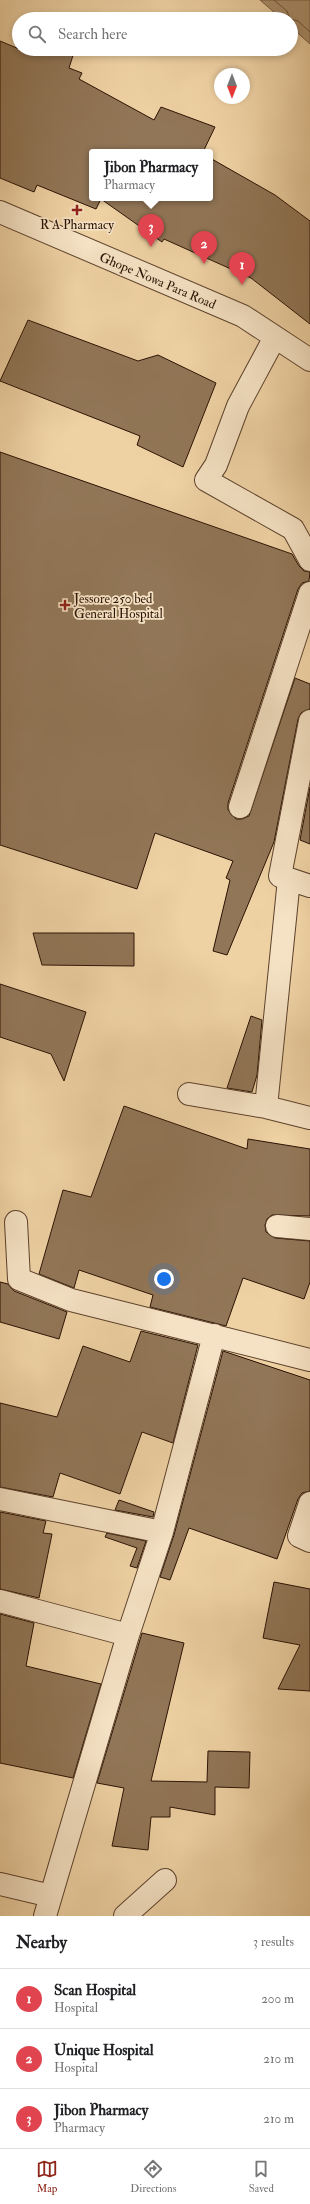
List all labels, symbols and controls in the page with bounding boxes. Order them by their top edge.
search box [12,12,298,56]
icon: search [26,23,48,45]
text: Search here [58,25,127,44]
north arrow [214,68,250,104]
popup [89,149,213,201]
text: Jibon Pharmacy [104,158,198,177]
text: Pharmacy [104,177,155,193]
marker: R A Pharmacy [72,205,82,215]
pin: 3 [138,214,164,247]
place label: R A Pharmacy [40,217,114,234]
pin: 2 [191,231,217,264]
street label: Ghope Nowa Para Road [97,249,219,314]
pin: 1 [229,252,255,285]
place label: Jessore 250 bed General Hospital [73,591,163,623]
marker: Jessore 250 bed General Hospital [59,599,71,611]
your location [154,1269,174,1289]
text: Nearby [16,1932,67,1953]
text: 3 results [253,1934,294,1950]
text: Scan Hospital [54,1981,136,2000]
text: 1 [27,1991,31,2007]
text: 200 m [261,1991,294,2007]
text: Hospital [54,2000,98,2016]
text: Unique Hospital [54,2041,154,2060]
text: 2 [26,2051,32,2067]
text: 210 m [263,2051,294,2067]
text: Hospital [54,2060,98,2076]
text: Jibon Pharmacy [54,2101,148,2120]
text: 3 [27,2111,32,2127]
text: 210 m [263,2111,294,2127]
text: Pharmacy [54,2120,105,2136]
tab: Map [36,2158,58,2195]
tab: Directions [130,2158,177,2195]
tab: Saved [249,2158,274,2195]

